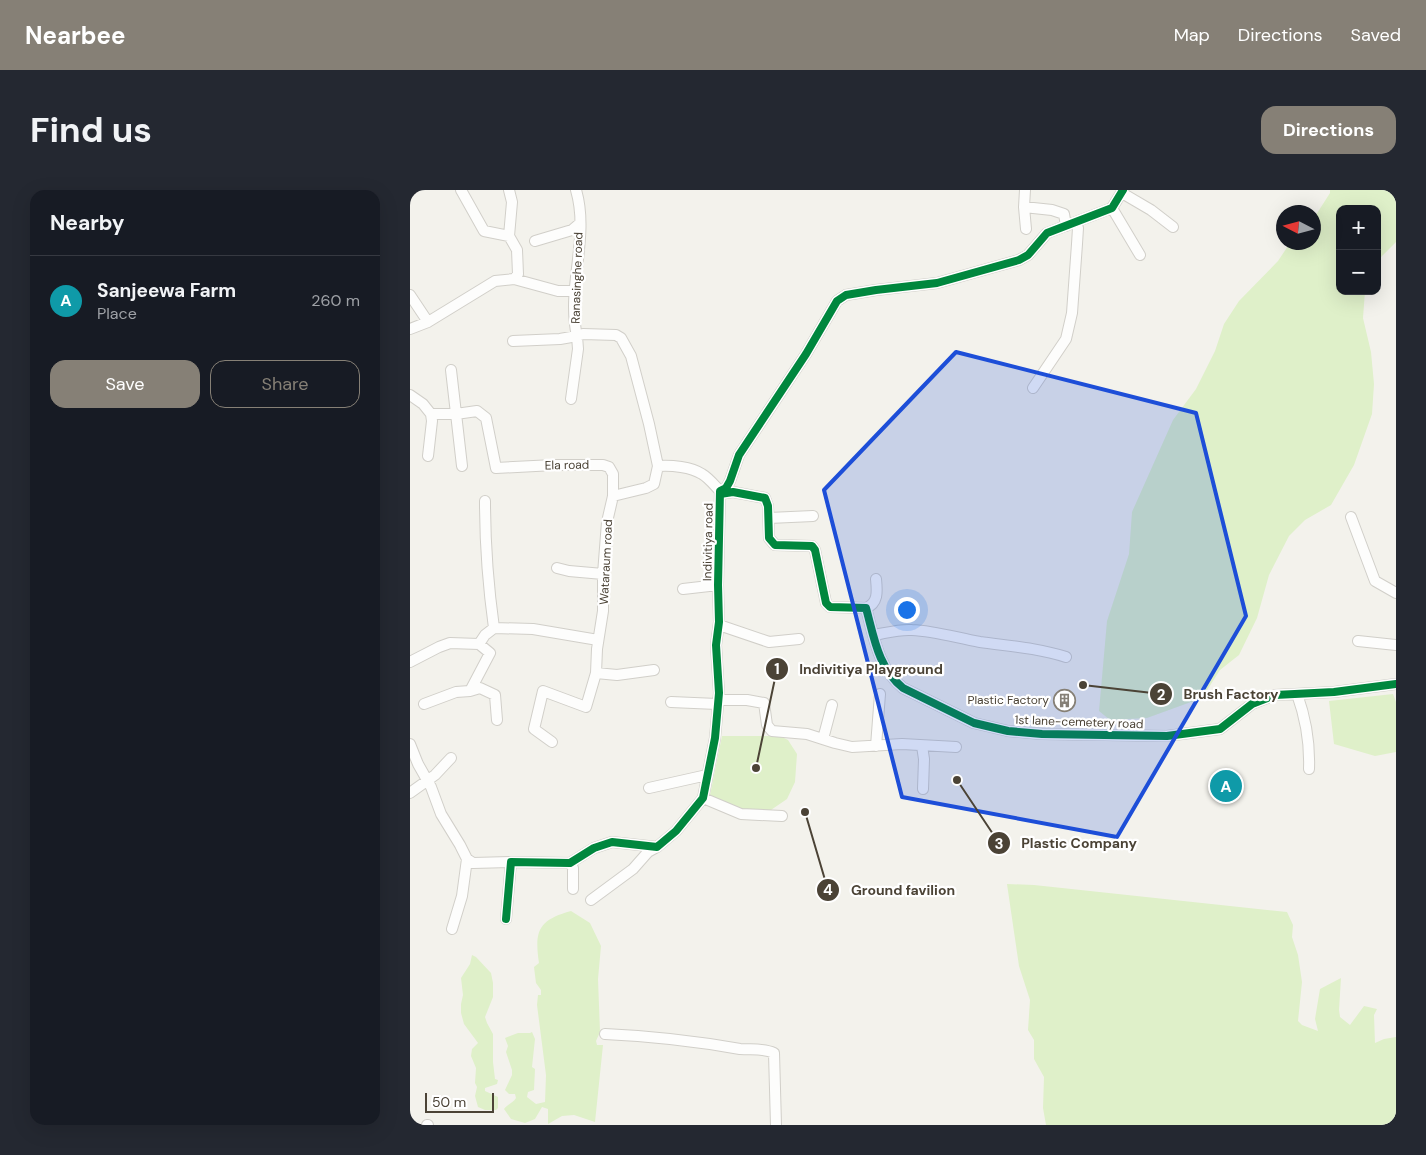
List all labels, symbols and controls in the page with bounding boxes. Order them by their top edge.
text: Nearbee [25,20,125,51]
text: Map [1174,23,1210,47]
text: Directions [1238,23,1323,47]
text: Saved [1351,23,1401,47]
button: Directions [1261,106,1396,154]
text: Find us [30,107,152,153]
north arrow [1276,205,1321,250]
map controls [1336,205,1381,295]
button: + [1336,205,1381,250]
text: Nearby [50,209,124,237]
street label: Ranasinghe road [567,232,587,324]
button: − [1336,250,1381,295]
text: Sanjeewa Farm [97,278,236,303]
text: A [60,290,72,311]
text: 260 m [311,290,360,311]
text: Place [97,303,137,324]
button: Save [50,360,200,408]
button: Share [210,360,360,408]
street label: Ela road [545,457,589,473]
street label: Indivitiya road [699,503,717,581]
street label: Wataraum road [596,519,616,605]
your location [894,597,920,623]
callout: Indivitiya Playground [765,655,953,684]
text: 1 [774,659,780,679]
text: Indivitiya Playground [799,660,943,678]
callout: Brush Factory [1149,680,1289,709]
text: 2 [1157,685,1166,705]
text: Brush Factory [1183,685,1279,703]
building icon: Plastic Factory [1053,688,1077,712]
place label: Plastic Factory [967,692,1049,708]
street label: 1st lane-cemetery road [1014,712,1144,732]
pin: A [1210,767,1242,805]
callout: Plastic Company [986,829,1147,858]
text: 3 [994,834,1004,854]
text: Plastic Company [1021,834,1137,852]
callout: Ground favilion [816,875,965,904]
text: 4 [823,880,833,900]
text: Ground favilion [851,881,955,899]
scale bar [425,1090,494,1113]
text: 50 m [432,1093,466,1111]

